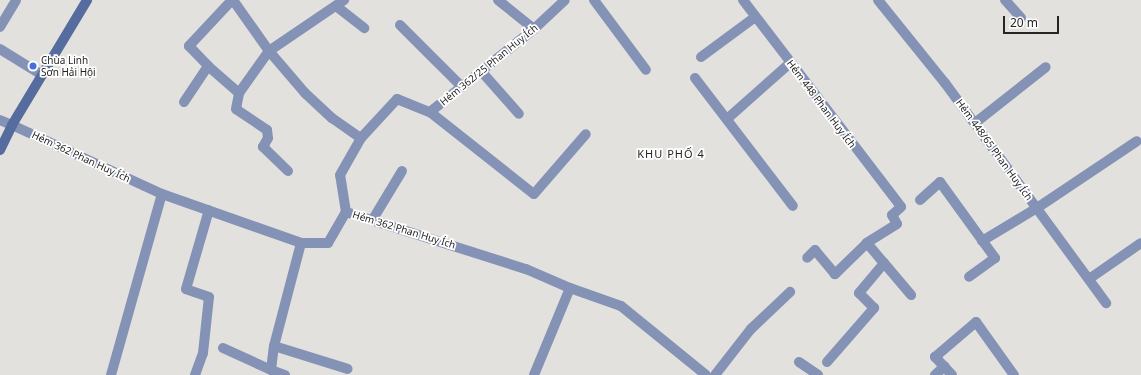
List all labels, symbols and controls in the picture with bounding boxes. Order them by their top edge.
scale bar [1005,8,1061,34]
text: 20 m [1010,14,1038,31]
street label: Hẻm 362/25 Phan Huy Ích [438,22,540,108]
place label: Chùa Linh Sơn Hải Hội [41,54,96,78]
street label: Hẻm 448 Phan Huy Ích [784,58,858,150]
marker: Chùa Linh Sơn Hải Hội [28,61,38,71]
street label: Hẻm 448/65 Phan Huy Ích [953,97,1035,203]
street label: Hẻm 362 Phan Huy Ích [30,129,132,185]
district label: KHU PHỐ 4 [637,147,705,161]
street label: Hẻm 362 Phan Huy Ích [351,209,457,251]

